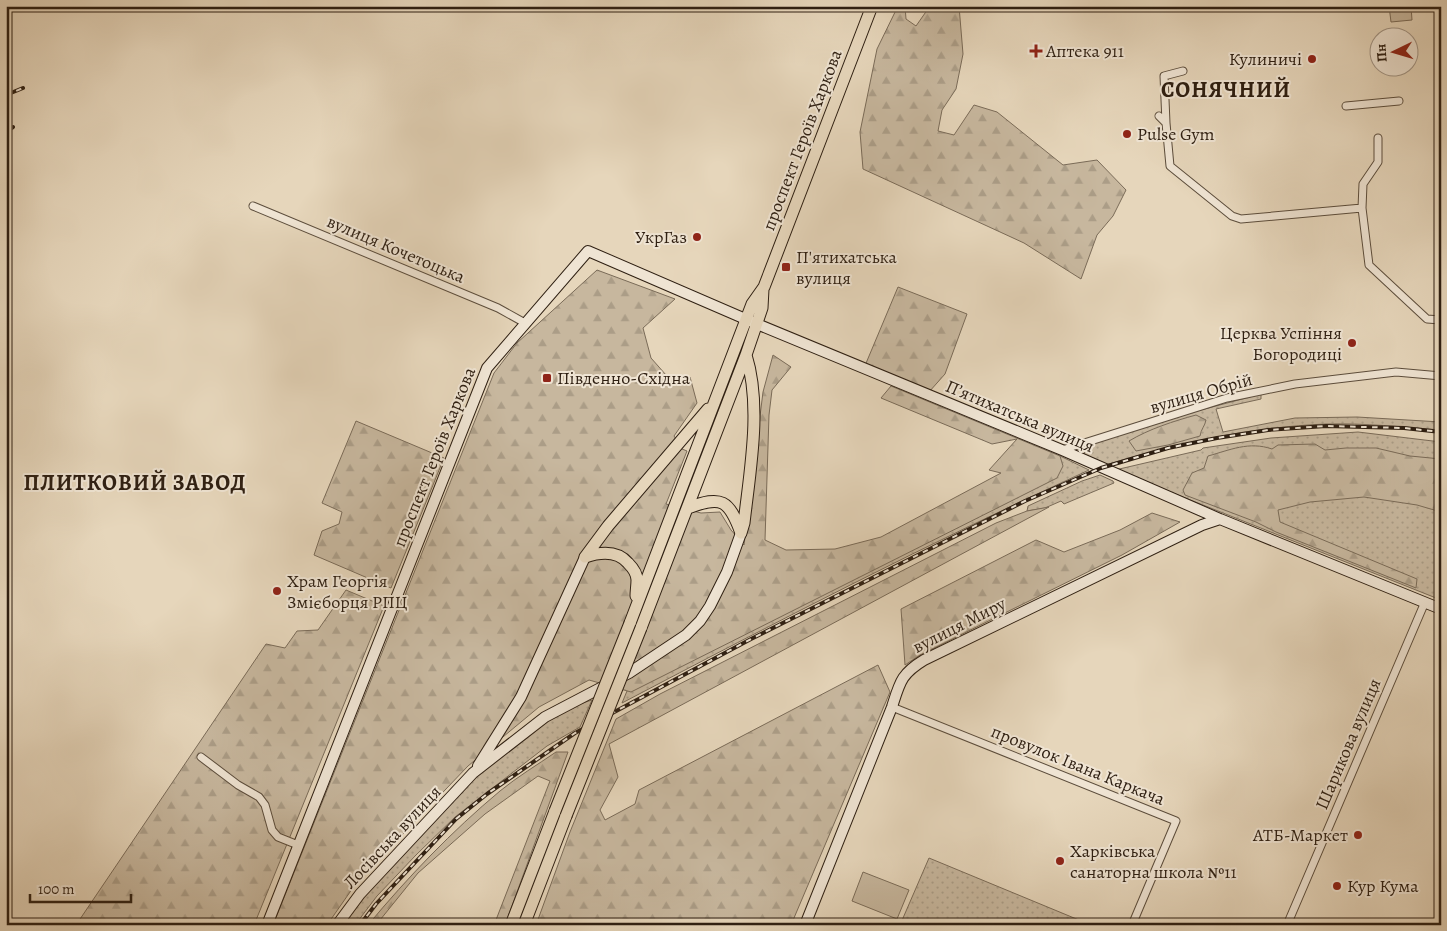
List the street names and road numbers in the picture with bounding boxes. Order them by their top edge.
street label: проспект Героїв Харкова [756,45,848,234]
street label: вулиця Кочетоцька [323,209,469,289]
street label: проспект Героїв Харкова [387,363,481,550]
street label: вулиця Обрій [1147,367,1255,419]
street label: П’ятихатська вулиця [942,374,1098,458]
street label: вулиця Миру [908,591,1010,659]
street label: Шарикова вулиця [1309,675,1387,813]
street label: провулок Івана Каркача [988,719,1169,811]
street label: Лосівська вулиця [338,780,446,894]

